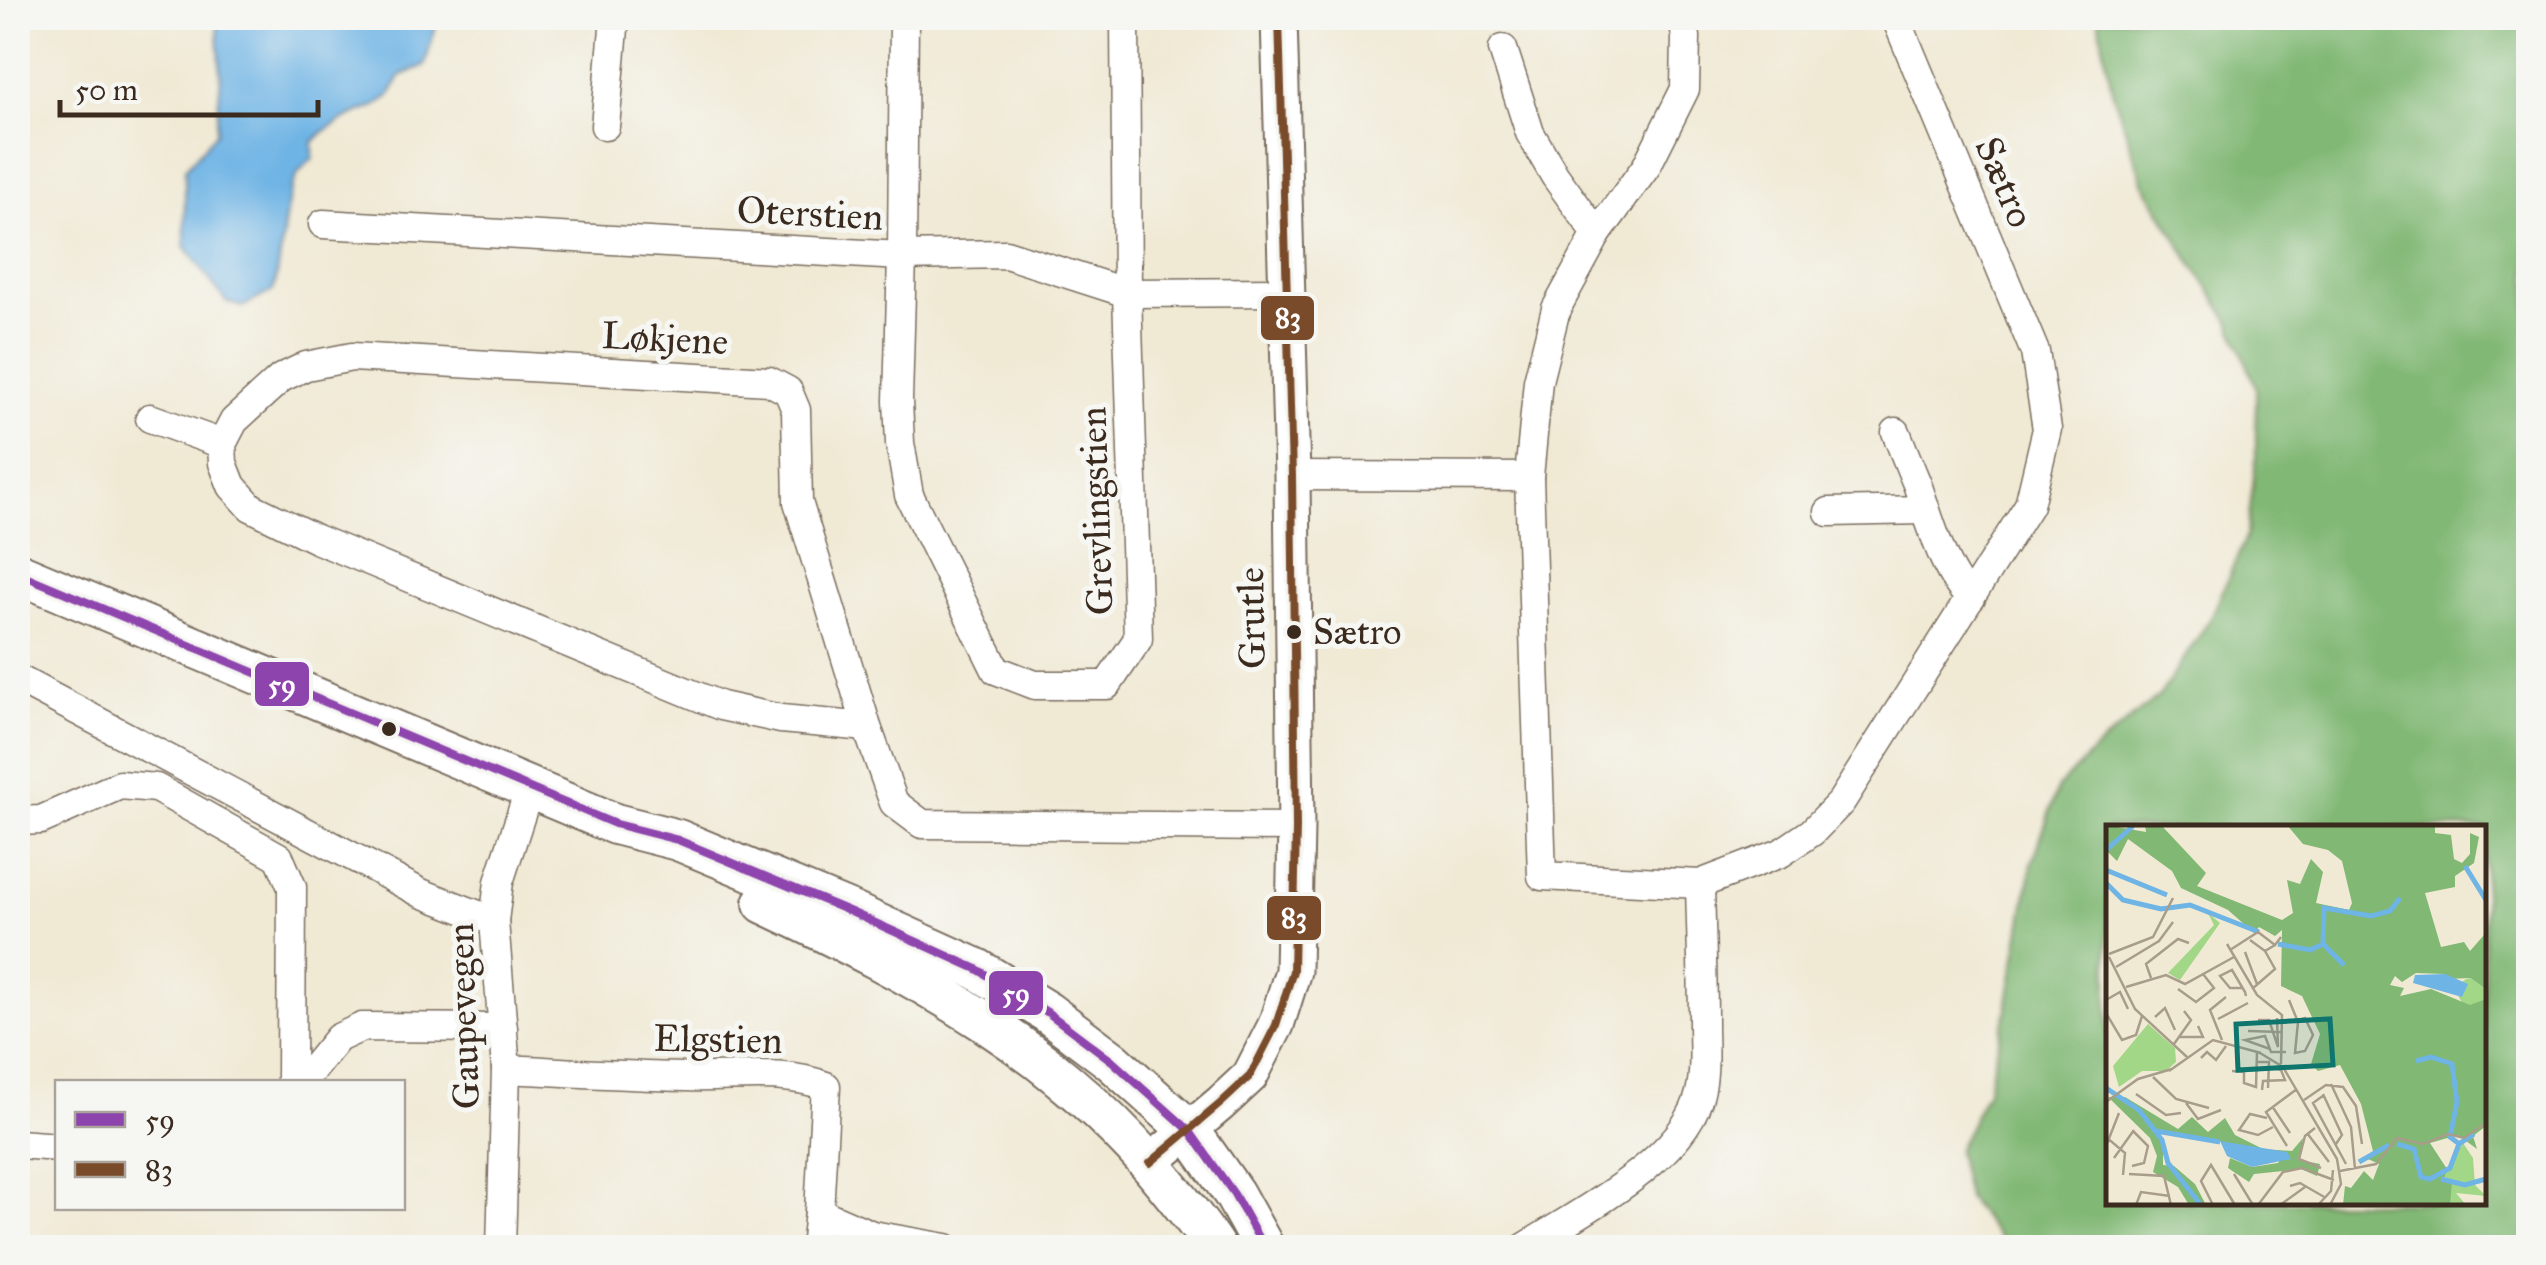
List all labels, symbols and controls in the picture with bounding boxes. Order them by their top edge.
scale bar [60,55,318,117]
text: 50 m [75,72,138,108]
street label: Sætro [1966,130,2044,234]
street label: Oterstien [736,186,884,240]
line badge: 83 [1259,294,1316,342]
text: 83 [1275,300,1301,335]
street label: Løkjene [601,312,729,364]
street label: Grevlingstien [1069,406,1123,616]
street label: Grutle [1227,567,1275,669]
place label: Sætro [1313,610,1402,654]
marker: Sætro [1284,622,1304,642]
line badge: 59 [253,660,311,708]
text: 59 [268,667,296,702]
unlabelled marker [379,719,399,739]
inset map [2106,825,2486,1205]
line badge: 83 [1265,894,1323,942]
text: 83 [1281,900,1307,935]
street label: Gaupevegen [437,922,489,1110]
line badge: 59 [987,969,1045,1017]
text: 59 [1002,976,1030,1011]
street label: Elgstien [653,1015,783,1063]
legend [55,1080,405,1210]
text: 59 [145,1102,175,1139]
text: 83 [145,1152,173,1188]

